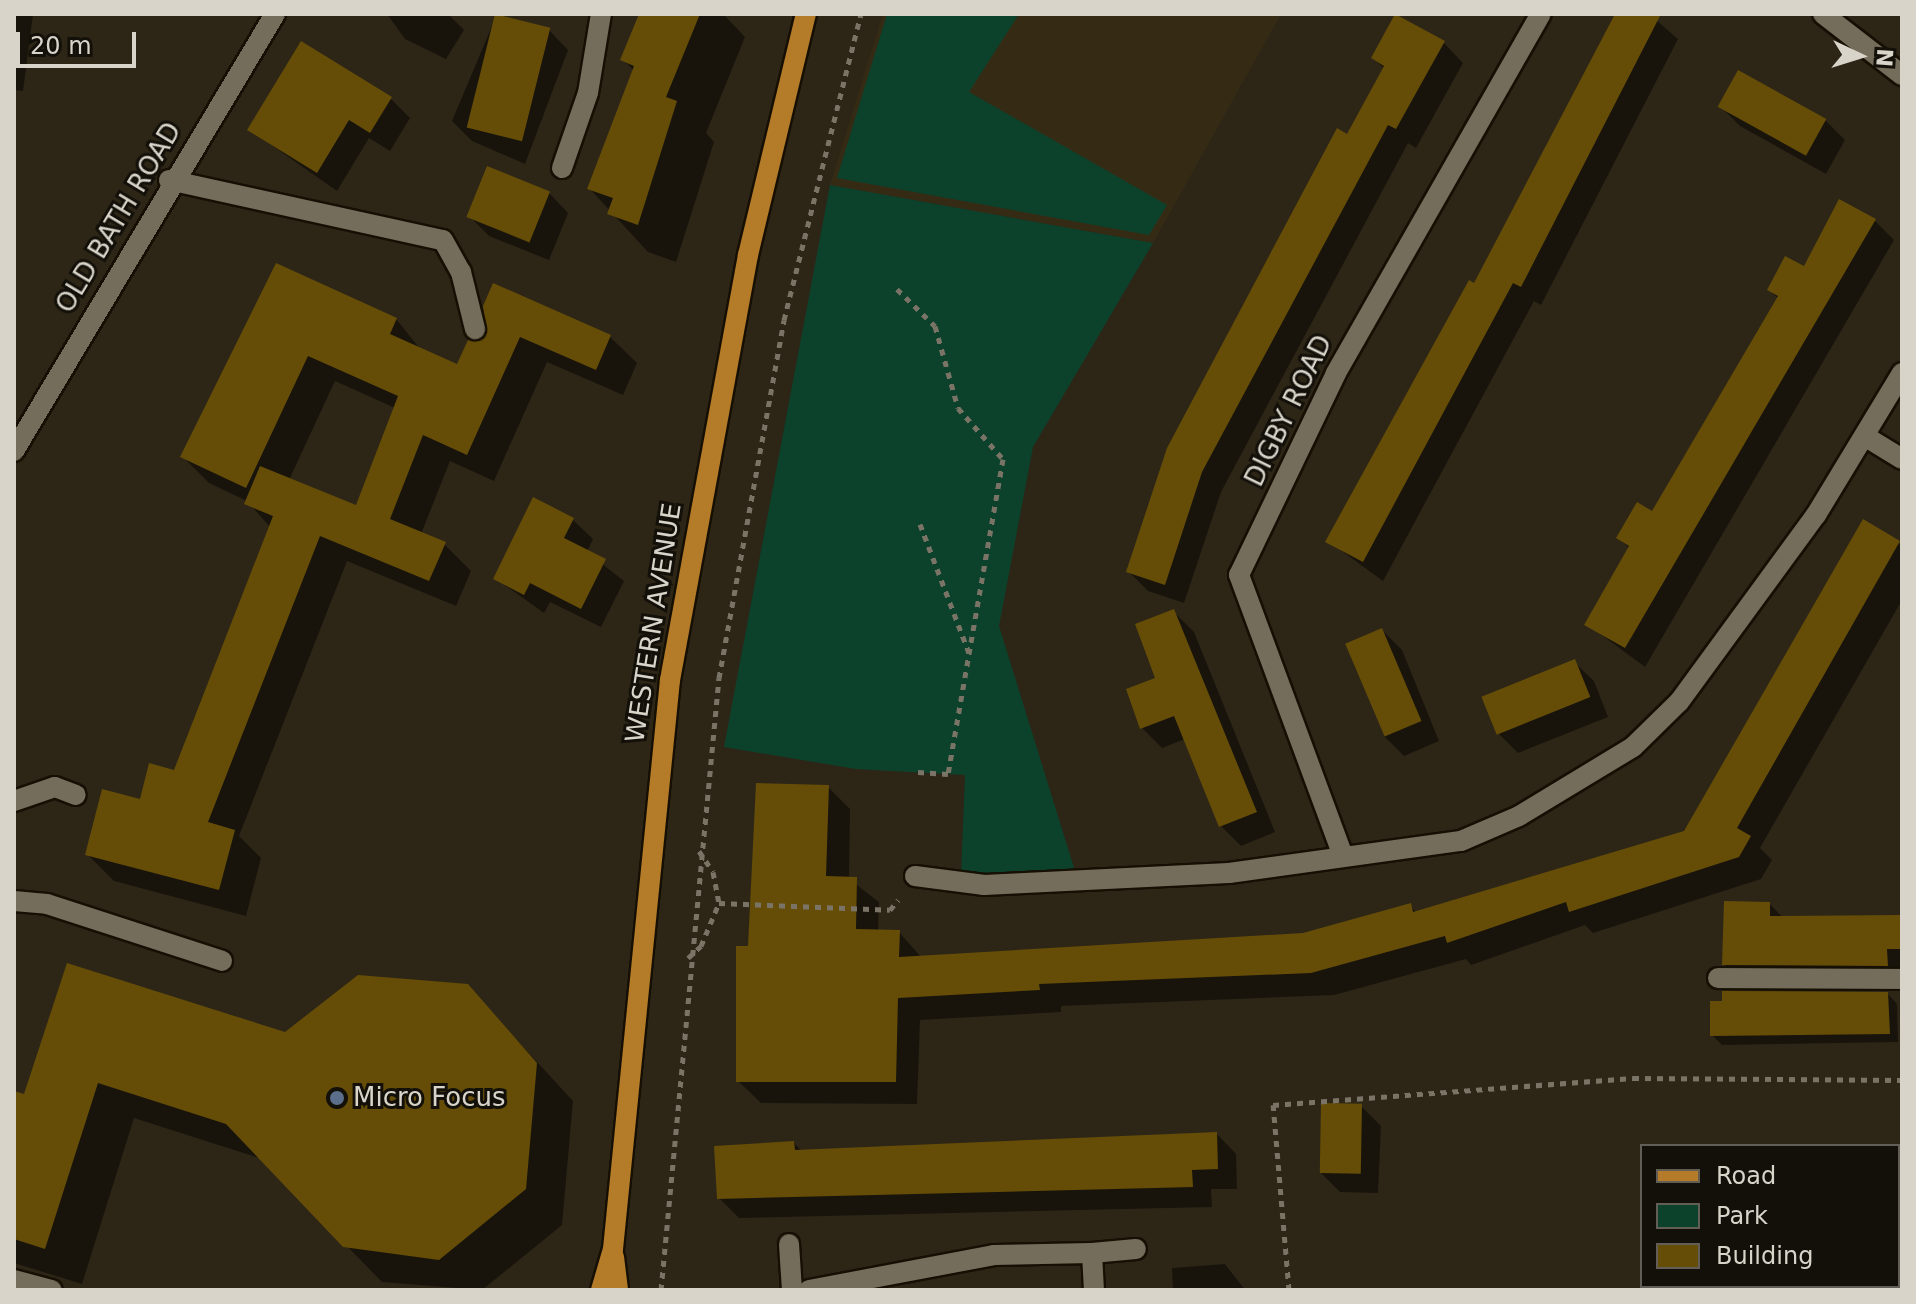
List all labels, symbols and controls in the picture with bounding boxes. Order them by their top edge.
scale bar [20,16,140,66]
north arrow [1820,16,1900,96]
text: 20 m [30,32,92,60]
text: N [1871,48,1898,68]
street label: OLD BATH ROAD [50,117,188,319]
street label: DIGBY ROAD [1239,330,1339,492]
street label: WESTERN AVENUE [620,501,688,745]
place label: Micro Focus [353,1082,505,1114]
marker: Micro Focus [328,1089,346,1107]
legend [1640,1144,1900,1288]
text: Road [1716,1162,1776,1190]
text: Park [1716,1202,1768,1230]
text: Building [1716,1242,1813,1270]

